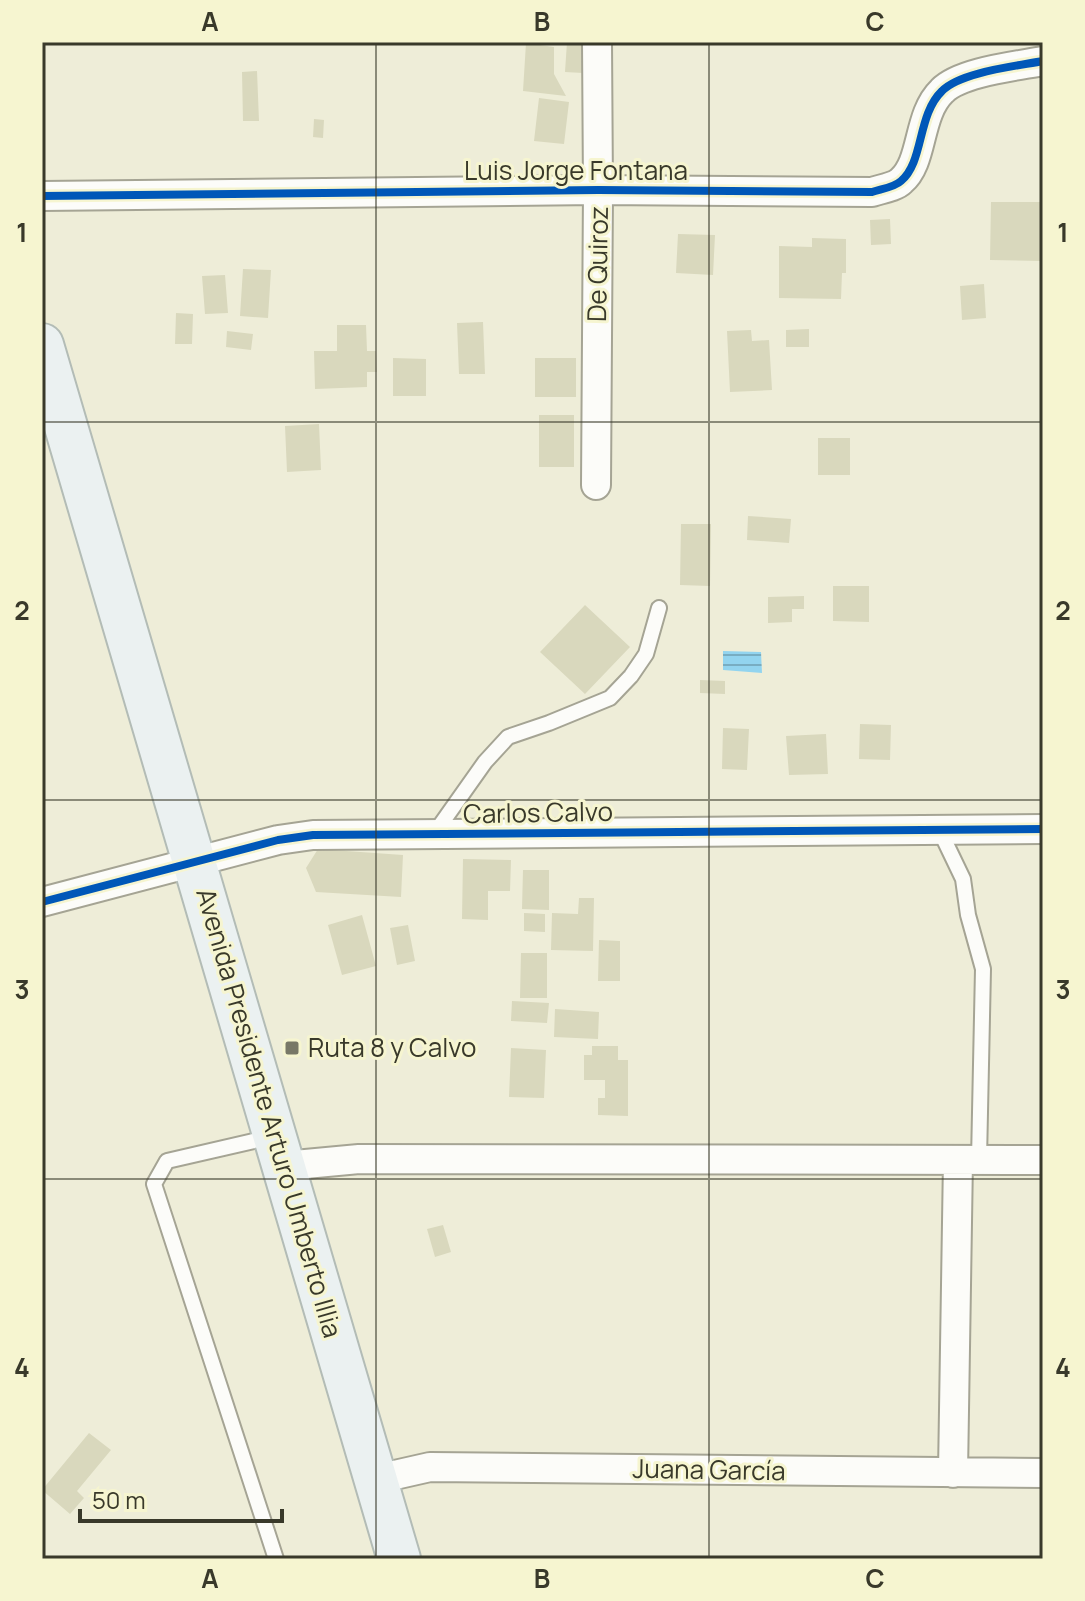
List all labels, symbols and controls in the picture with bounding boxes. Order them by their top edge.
text: A [201,3,219,39]
text: B [534,3,550,39]
text: C [865,3,885,39]
street label: Luis Jorge Fontana [464,152,688,188]
street label: De Quiroz [578,206,616,322]
text: 1 [16,214,28,250]
text: 1 [1057,214,1069,250]
text: 2 [14,592,30,628]
text: 2 [1055,592,1071,628]
street label: Carlos Calvo [463,793,613,831]
street label: Avenida Presidente Arturo Umberto Illia [188,884,351,1342]
text: 3 [14,971,30,1007]
text: 3 [1055,971,1071,1007]
place label: Ruta 8 y Calvo [308,1029,476,1065]
marker: Ruta 8 y Calvo [283,1039,301,1057]
text: 4 [14,1349,30,1385]
text: 4 [1055,1349,1071,1385]
street label: Juana García [632,1450,786,1488]
scale bar [80,1473,282,1523]
text: 50 m [92,1483,146,1516]
text: A [201,1560,219,1596]
text: B [534,1560,550,1596]
text: C [865,1560,885,1596]

